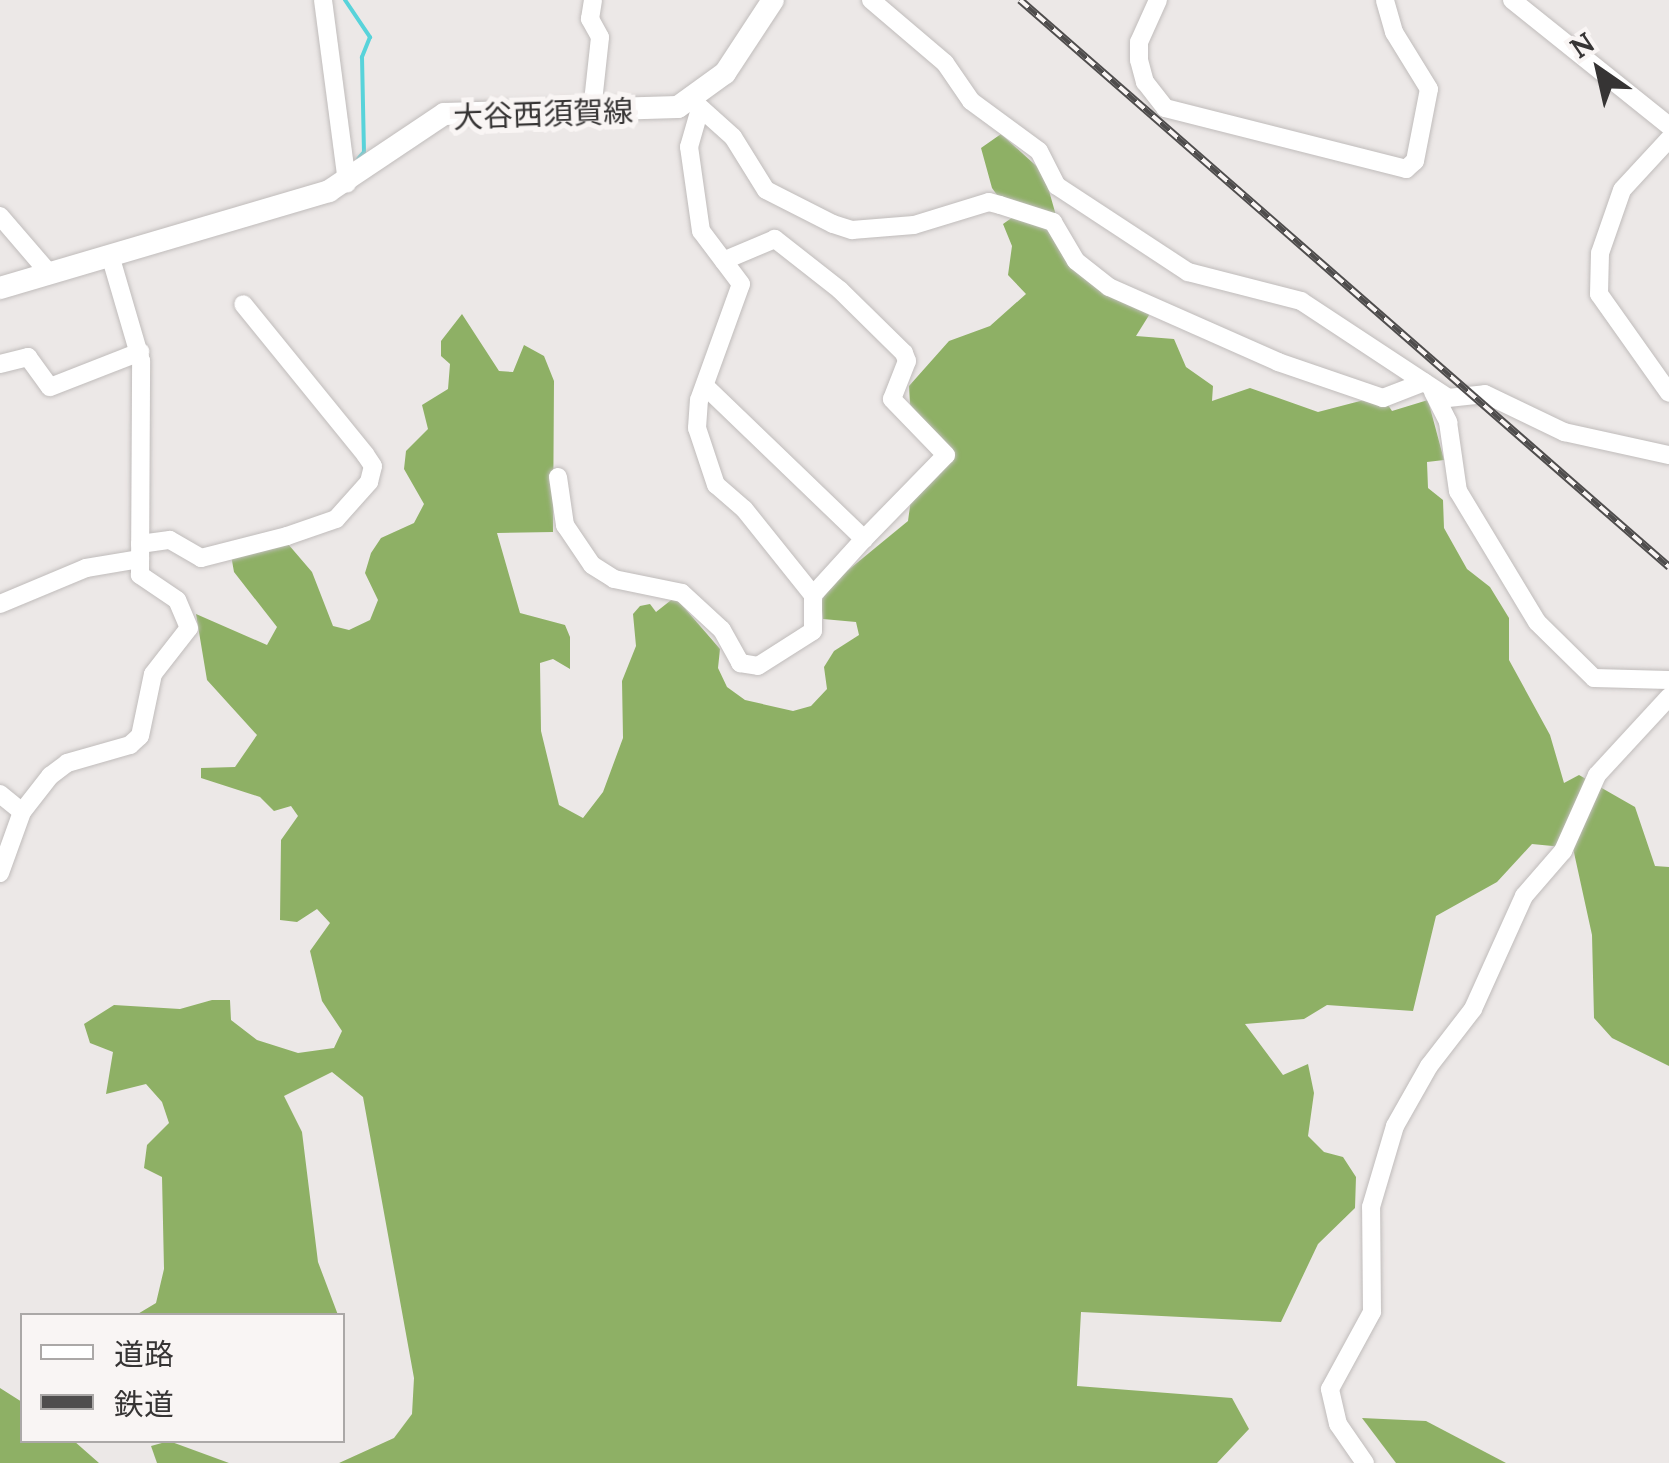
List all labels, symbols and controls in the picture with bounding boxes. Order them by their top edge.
north arrow [1549,20,1649,120]
text: N [1563,24,1601,66]
street label: 大谷西須賀線 [452,93,634,135]
legend [20,1313,345,1443]
text: 道路 [114,1335,174,1373]
text: 鉄道 [114,1385,174,1423]

